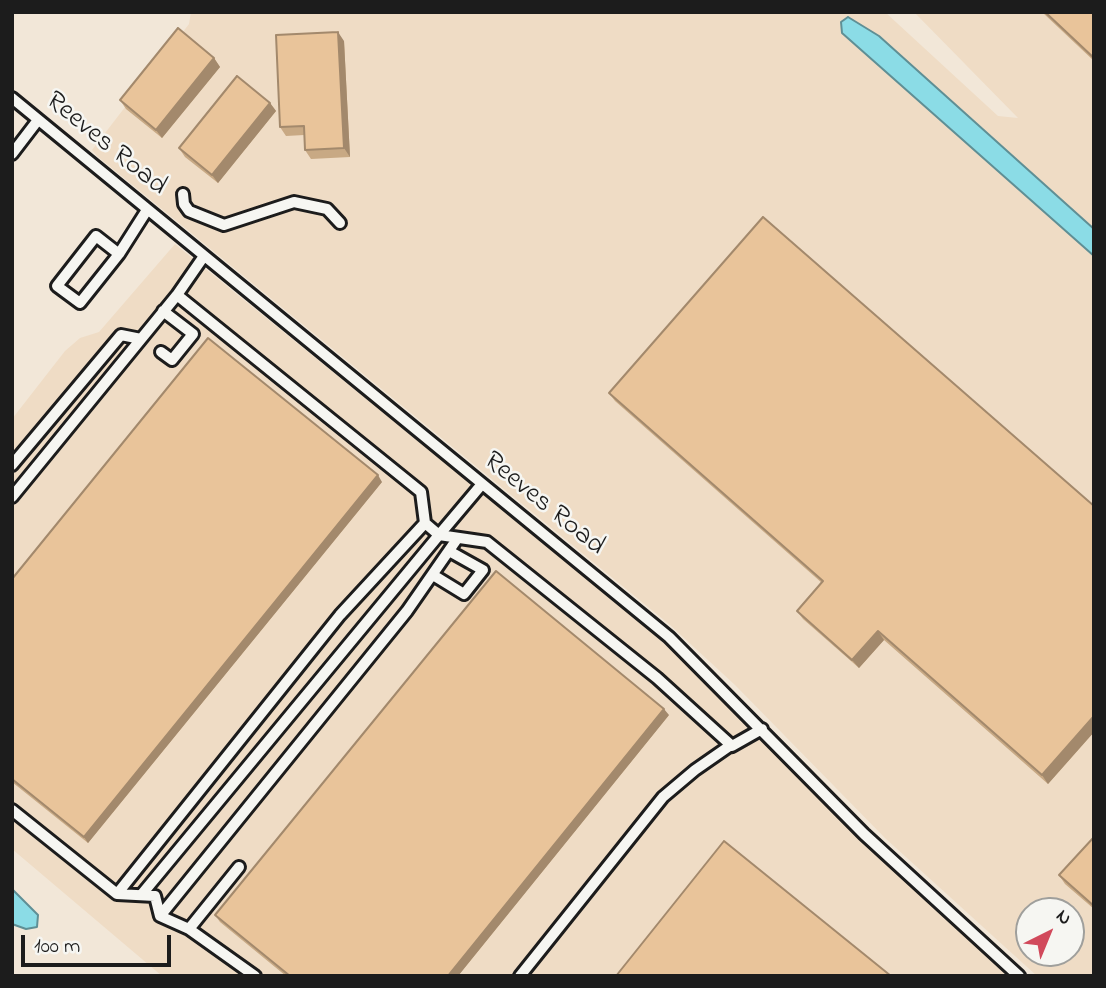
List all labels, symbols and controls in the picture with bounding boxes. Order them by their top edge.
street label: Reeves Road [37,86,173,204]
street label: Reeves Road [475,446,611,564]
north arrow [1015,897,1085,967]
text: N [1049,903,1077,932]
scale bar [24,922,175,966]
text: 100 m [34,932,80,962]

